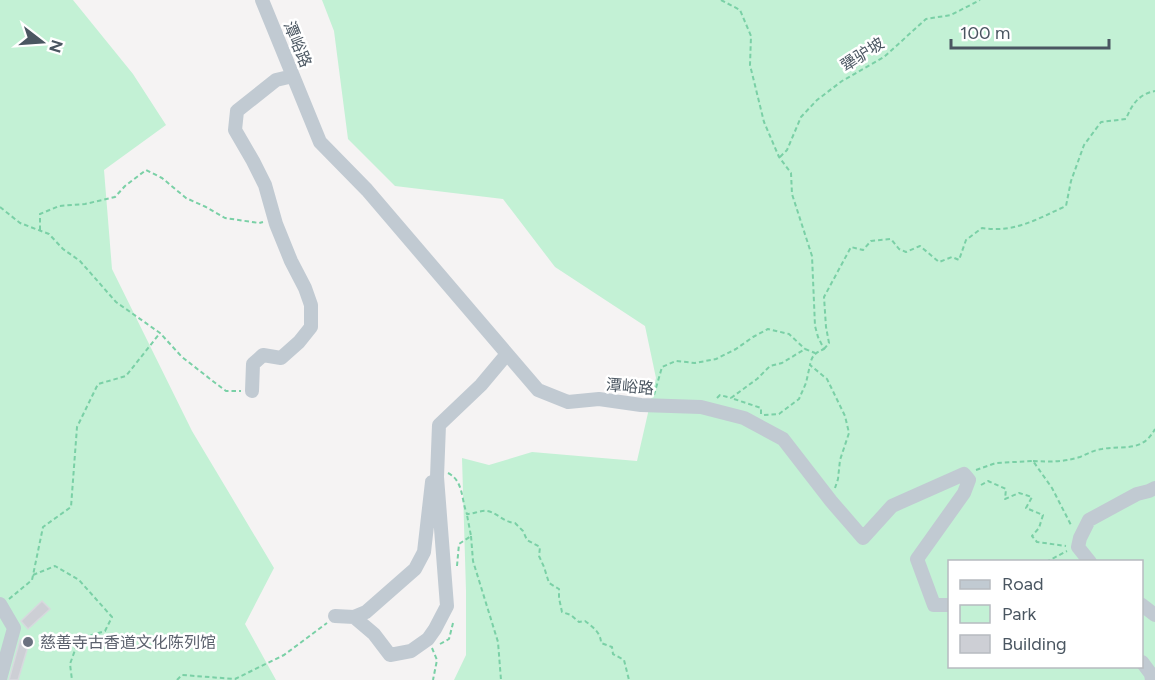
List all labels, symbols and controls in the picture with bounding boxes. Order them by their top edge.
north arrow [12,12,72,72]
scale bar [951,12,1108,50]
street label: 潭峪路 [280,18,315,70]
text: 100 m [960,22,1010,44]
street label: 犟驴坡 [837,33,888,75]
text: N [45,38,67,55]
street label: 潭峪路 [605,375,655,398]
legend [948,560,1143,668]
text: Road [1002,573,1043,595]
text: Park [1002,603,1037,625]
place label: 慈善寺古香道文化陈列馆 [40,633,216,652]
text: Building [1002,633,1067,655]
marker: 慈善寺古香道文化陈列馆 [21,635,35,649]

